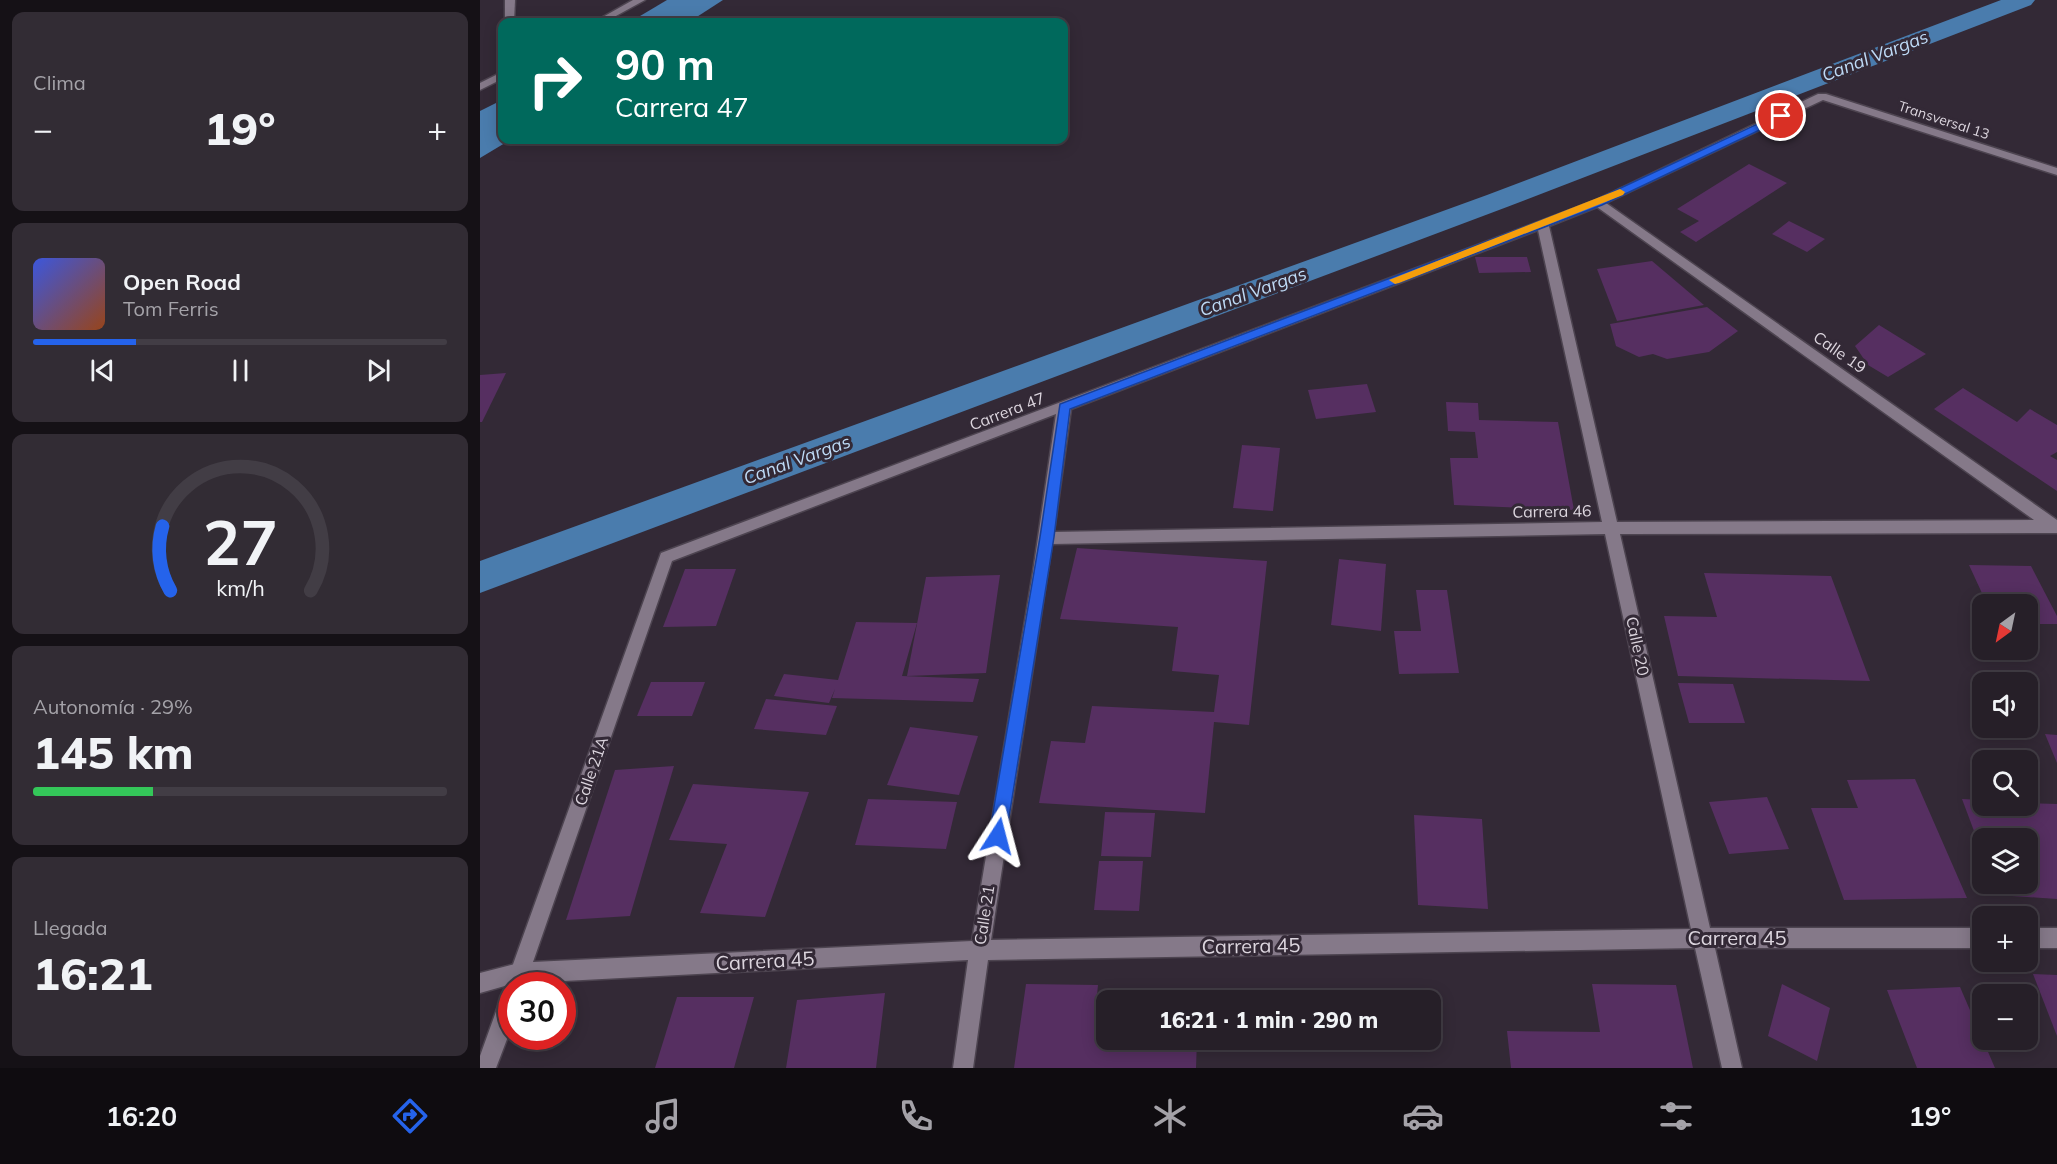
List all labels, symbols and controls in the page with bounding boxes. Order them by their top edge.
water label: Canal Vargas [1818,25,1932,86]
text: 90 m [615,38,715,91]
icon: right [516,42,594,120]
text: Clima [33,70,86,95]
text: Carrera 47 [615,90,749,124]
pin [1755,90,1806,141]
street label: Transversal 13 [1896,97,1992,143]
icon: arrive [1764,99,1797,132]
text: 19° [204,100,276,156]
text: − [33,108,53,149]
text: + [427,108,447,149]
water label: Canal Vargas [1196,261,1310,322]
text: Open Road [123,268,241,296]
text: Tom Ferris [123,296,219,321]
street label: Calle 19 [1810,327,1870,377]
icon: previous [86,354,119,387]
icon: pause [224,354,257,387]
icon: next [362,354,395,387]
street label: Carrera 47 [966,387,1048,435]
water label: Canal Vargas [740,429,854,490]
street label: Carrera 46 [1512,500,1592,522]
text: 27 [203,502,277,581]
text: km/h [216,574,264,601]
north arrow [1972,594,2038,660]
map controls [1972,594,2038,1050]
street label: Calle 20 [1622,615,1654,677]
button: sound [1972,672,2038,738]
text: Autonomía · 29% [33,694,193,719]
text: 145 km [33,724,194,780]
street label: Calle 21A [570,734,612,808]
button: search [1972,750,2038,816]
position arrow [966,804,1030,868]
button: layers [1972,828,2038,894]
street label: Calle 21 [969,884,999,946]
button: + [1972,906,2038,972]
text: Llegada [33,915,108,940]
street label: Carrera 45 [1687,925,1787,950]
street label: Carrera 45 [1201,932,1301,959]
text: 16:21 [33,945,153,1001]
street label: Carrera 45 [715,945,815,976]
speed limit sign: 30 [498,972,576,1050]
button: − [1972,984,2038,1050]
text: 16:21 · 1 min · 290 m [1159,1006,1378,1034]
icon: directions [389,1095,431,1137]
icon: music [642,1095,684,1137]
icon: phone [895,1095,937,1137]
icon: climate [1149,1095,1191,1137]
icon: car [1402,1095,1444,1137]
icon: filters [1655,1095,1697,1137]
text: 16:20 [106,1099,177,1133]
text: 19° [1909,1099,1951,1133]

